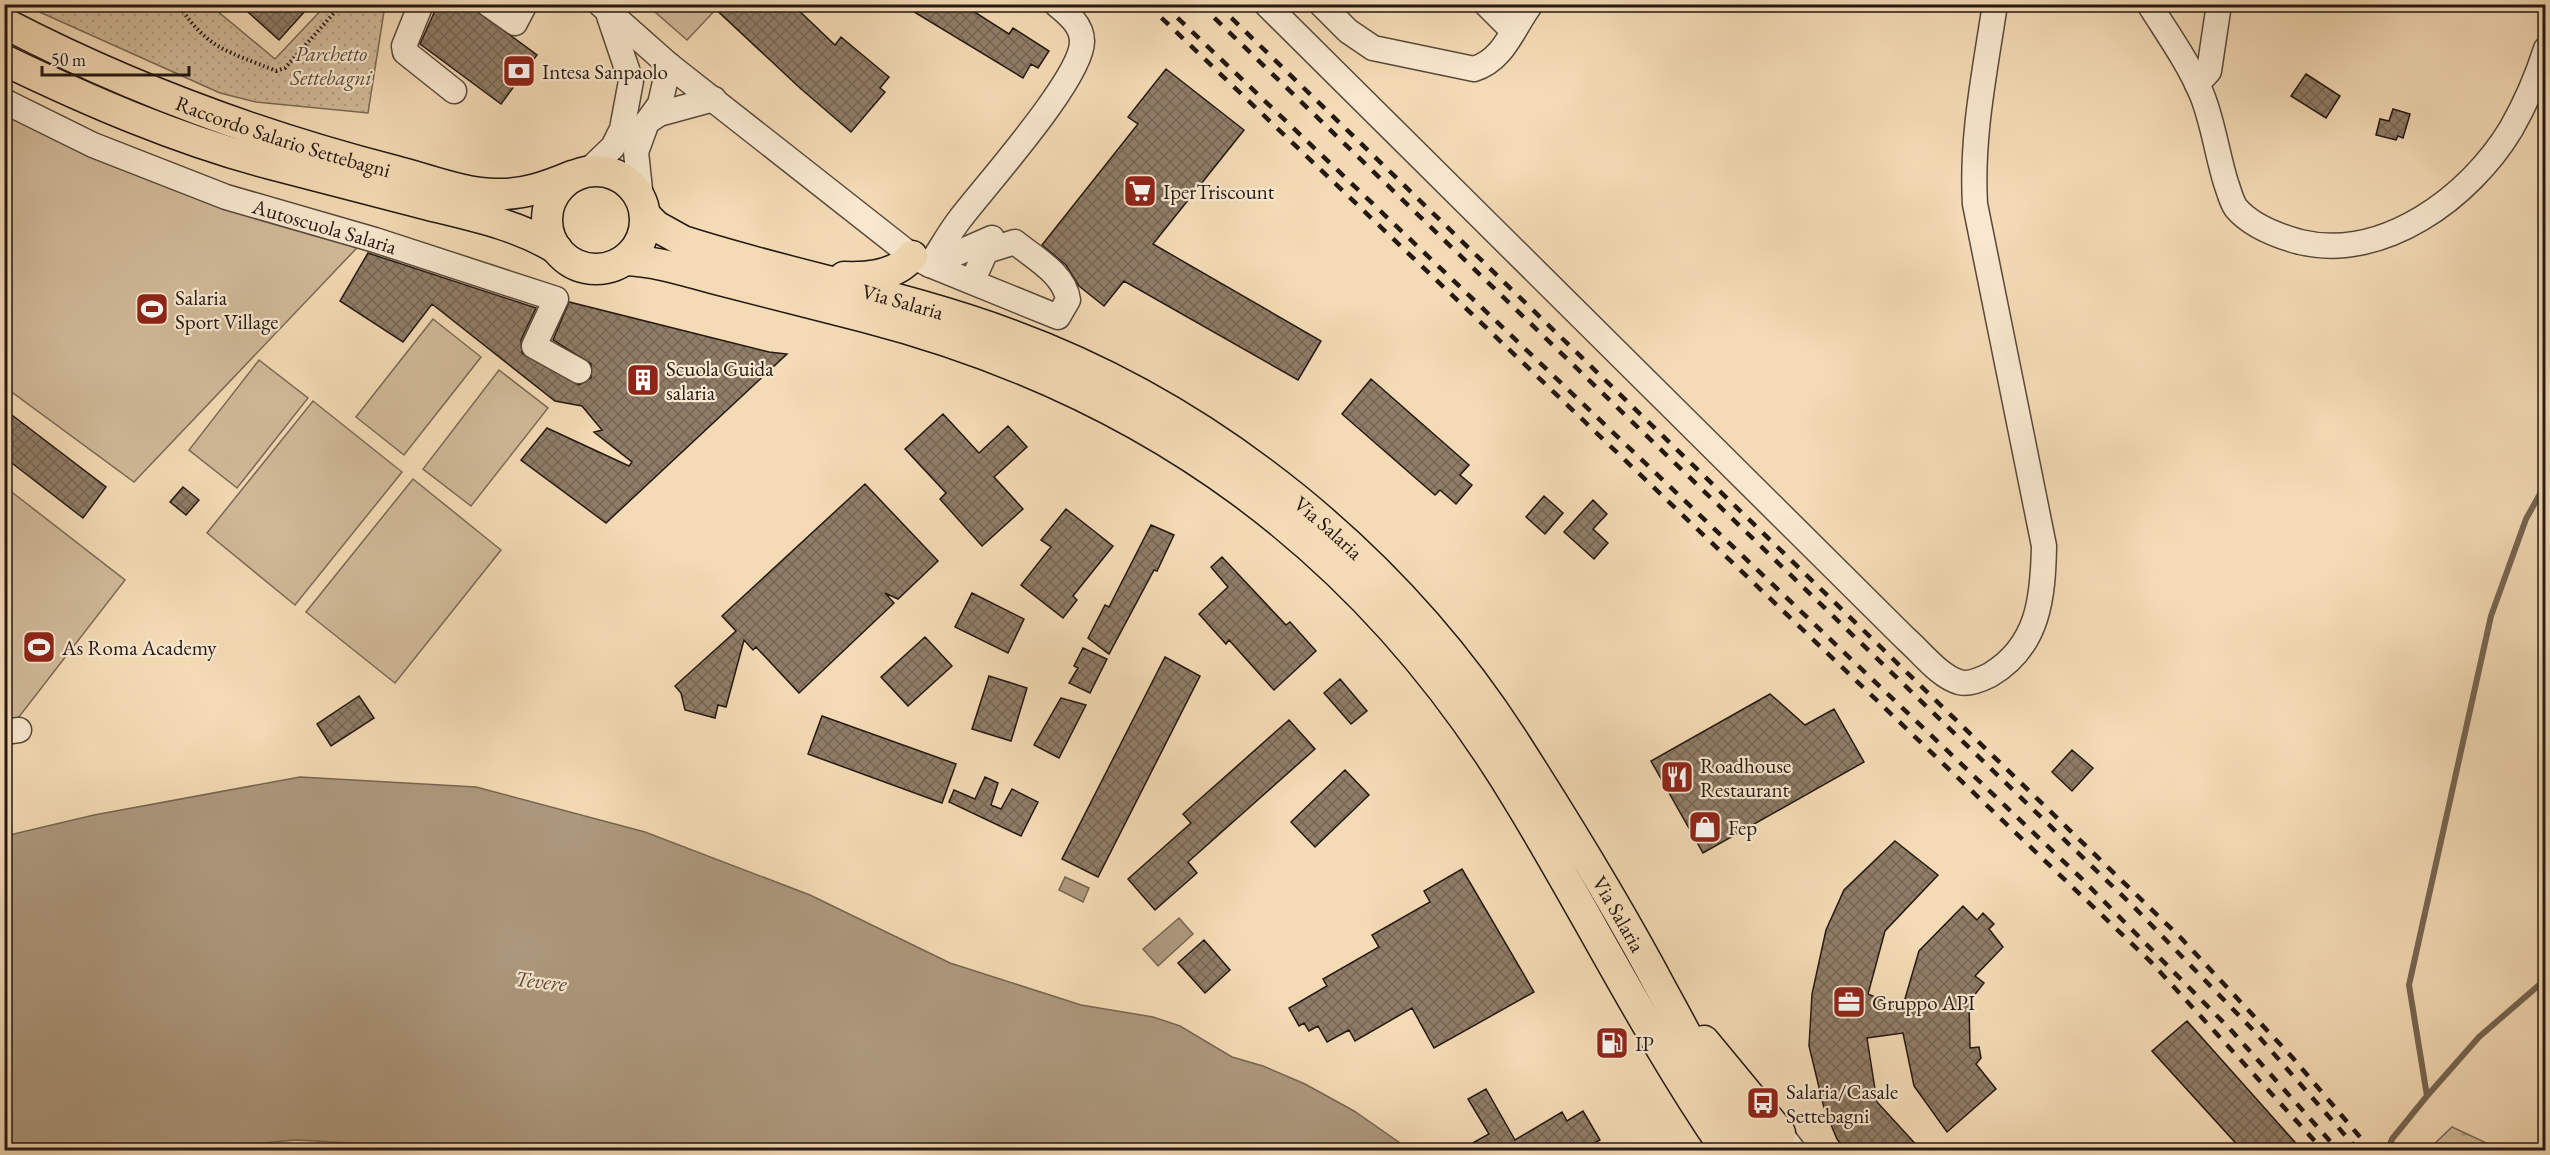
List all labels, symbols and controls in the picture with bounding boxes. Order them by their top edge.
scale bar [42,39,189,77]
park label: Parchetto Settebagni [289,40,373,91]
text: 50 m [51,48,86,71]
bank icon: Intesa Sanpaolo [501,53,537,89]
place label: Intesa Sanpaolo [542,58,668,85]
street label: Raccordo Salario Settebagni [172,89,394,183]
supermarket icon: IperTriscount [1122,173,1158,209]
place label: IperTriscount [1163,178,1275,205]
street label: Autoscuola Salaria [249,192,401,260]
street label: Via Salaria [859,277,948,325]
place label: Salaria Sport Village [175,284,279,335]
sports icon: Salaria Sport Village [134,291,170,327]
place label: Scuola Guida salaria [666,355,774,406]
building icon: Scuola Guida salaria [625,362,661,398]
street label: Via Salaria [1289,489,1370,565]
sports icon: As Roma Academy [21,629,57,665]
place label: As Roma Academy [61,634,217,661]
place label: Roadhouse Restaurant [1700,752,1791,803]
restaurant icon: Roadhouse Restaurant [1659,759,1695,795]
shop icon: Fep [1687,809,1723,845]
place label: Fep [1728,814,1757,841]
street label: Via Salaria [1587,871,1652,957]
water label: Tevere [514,964,569,998]
office icon: Gruppo API [1831,984,1867,1020]
place label: Gruppo API [1872,989,1975,1016]
fuel station icon: IP [1594,1025,1630,1061]
place label: IP [1635,1030,1654,1057]
place label: Salaria/Casale Settebagni [1786,1078,1898,1129]
bus stop icon: Salaria/Casale Settebagni [1745,1085,1781,1121]

